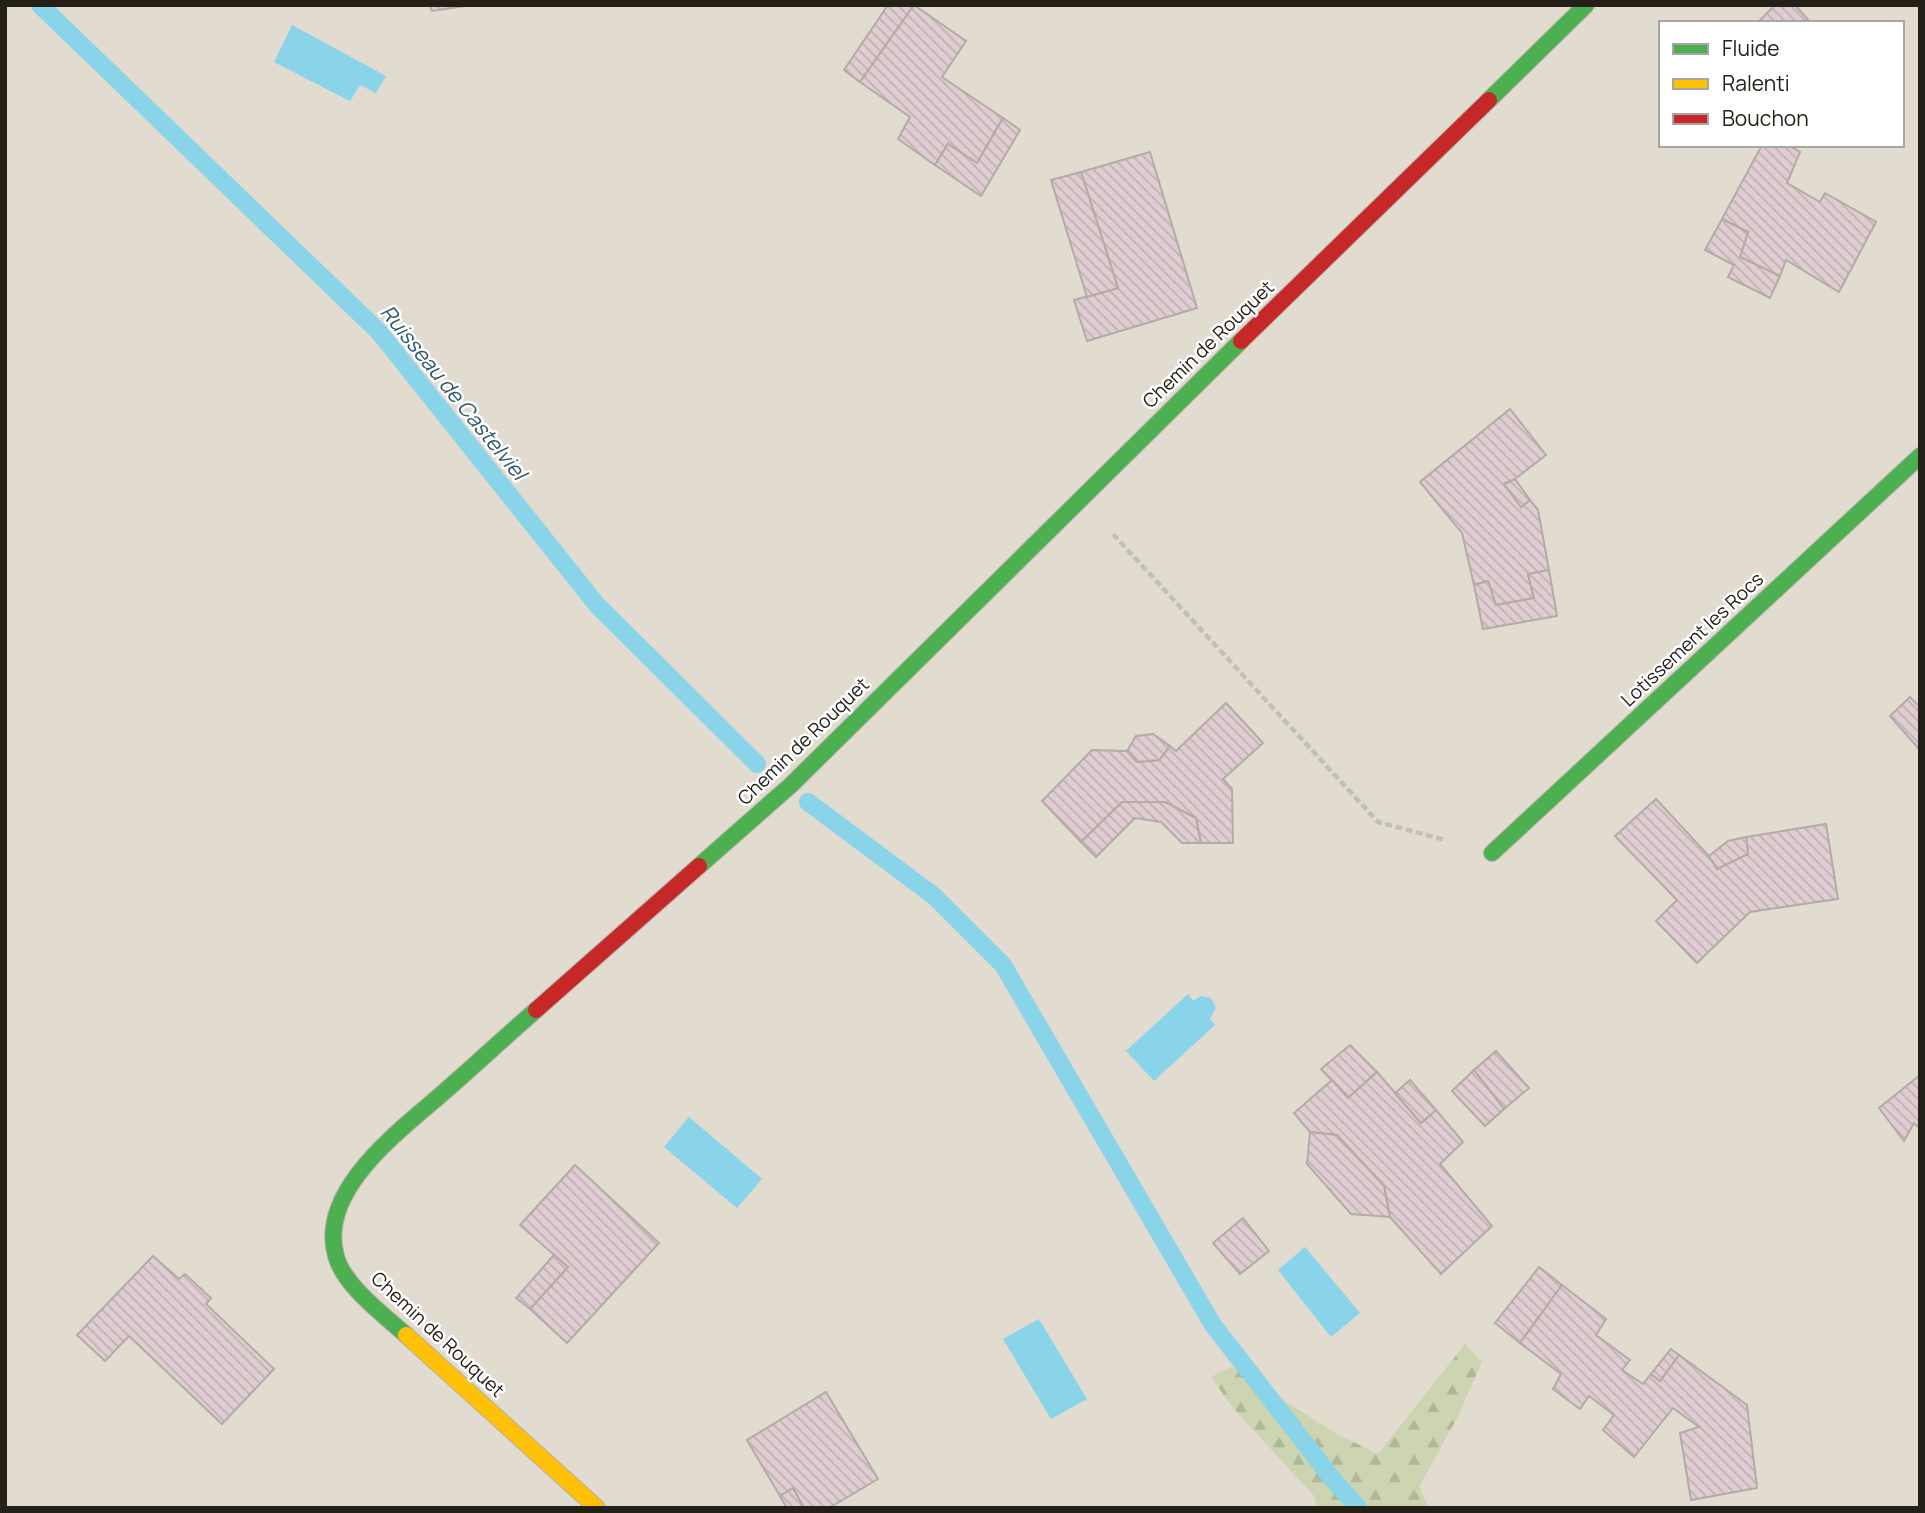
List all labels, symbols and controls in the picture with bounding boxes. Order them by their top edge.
legend [1659,21,1904,147]
text: Fluide [1722,34,1780,62]
text: Ralenti [1722,69,1790,97]
text: Bouchon [1722,104,1809,132]
street label: Chemin de Rouquet [1137,274,1279,414]
water label: Ruisseau de Castelviel [375,299,535,488]
street label: Lotissement les Rocs [1615,566,1769,712]
street label: Chemin de Rouquet [732,671,874,811]
street label: Chemin de Rouquet [366,1265,510,1403]

